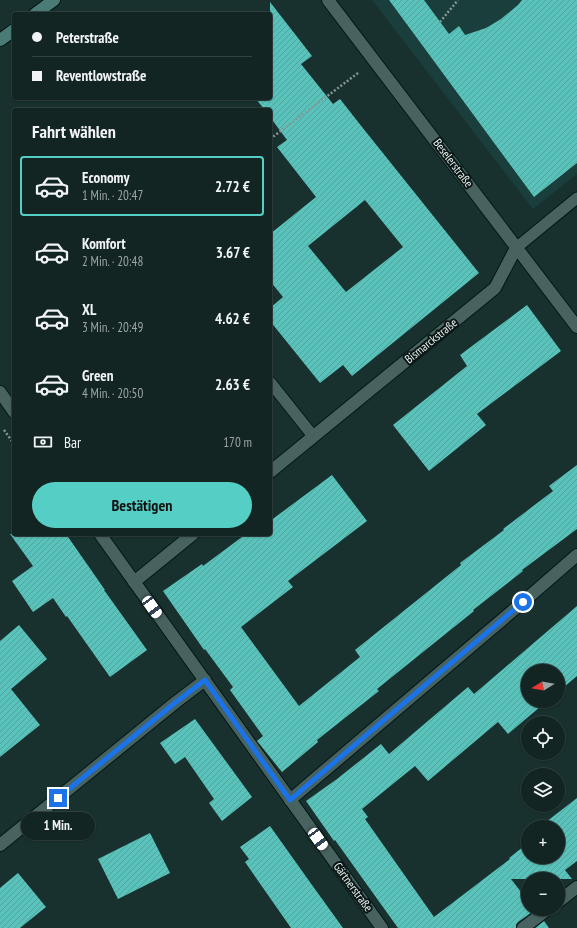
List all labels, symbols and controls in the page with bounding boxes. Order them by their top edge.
text: Peterstraße [56,28,119,47]
text: Reventlowstraße [56,66,146,85]
text: Fahrt wählen [32,120,116,143]
street label: Beselerstraße [430,135,477,190]
icon: car [34,168,70,204]
text: Economy [82,168,130,187]
text: 2.72 € [215,177,250,196]
text: 1 Min. · 20:47 [82,187,143,204]
icon: car [34,234,70,270]
text: Komfort [82,234,126,253]
text: 3.67 € [216,243,250,262]
text: 2 Min. · 20:48 [82,253,143,270]
icon: car [34,300,70,336]
text: XL [82,300,96,319]
text: 4.62 € [215,309,250,328]
street label: Bismarckstraße [401,315,460,366]
text: 3 Min. · 20:49 [82,319,143,336]
icon: car [34,366,70,402]
text: Green [82,366,114,385]
text: 2.63 € [215,375,250,394]
text: 4 Min. · 20:50 [82,385,143,402]
icon: cash [32,431,54,453]
text: Bar [64,433,81,452]
text: 170 m [223,434,252,451]
button: Bestätigen [32,482,252,528]
route start [514,593,532,611]
car [140,594,164,620]
north arrow [521,664,565,708]
map controls [521,664,565,916]
button: locate [521,716,565,760]
button: layers [521,768,565,812]
route end [49,789,67,807]
callout: 1 Min. [21,812,95,840]
text: 1 Min. [43,817,73,834]
button: + [521,820,565,864]
car [306,826,330,852]
street label: Gärtnerstraße [330,859,376,914]
button: − [521,872,565,916]

